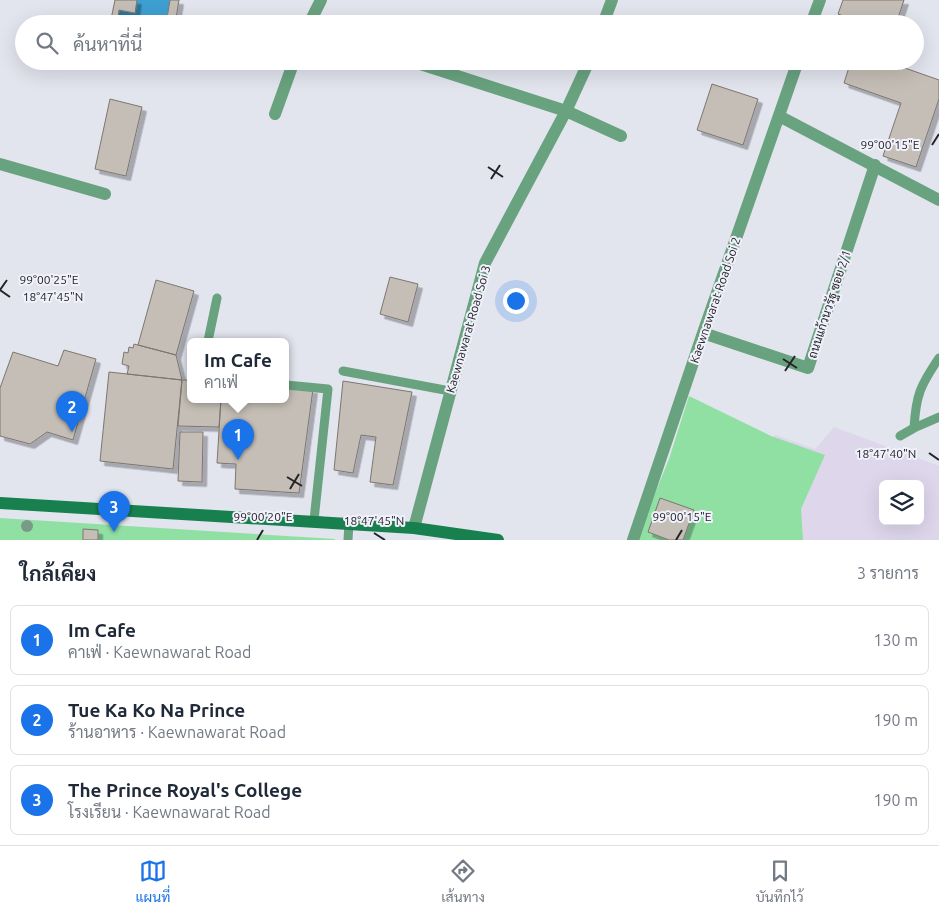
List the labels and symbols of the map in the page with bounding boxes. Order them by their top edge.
text: 99°00'15"E [861,138,920,151]
street label: Kaewnawarat Road Soi 2 [687,235,743,365]
street label: ถนนแก้วนวรัฐ ซอย 2/1 [805,248,855,360]
street label: Kaewnawarat Road Soi 3 [444,264,492,394]
text: 99°00'25"E [20,273,79,286]
your location [503,288,529,314]
text: 18°47'45"N [23,290,83,303]
pin: 2 [56,391,88,432]
pin: 1 [222,419,254,460]
text: 18°47'40"N [856,447,916,460]
pin: 3 [98,491,130,532]
text: 99°00'20"E [234,510,293,523]
text: 99°00'15"E [653,510,712,523]
text: 18°47'45"N [344,514,404,527]

